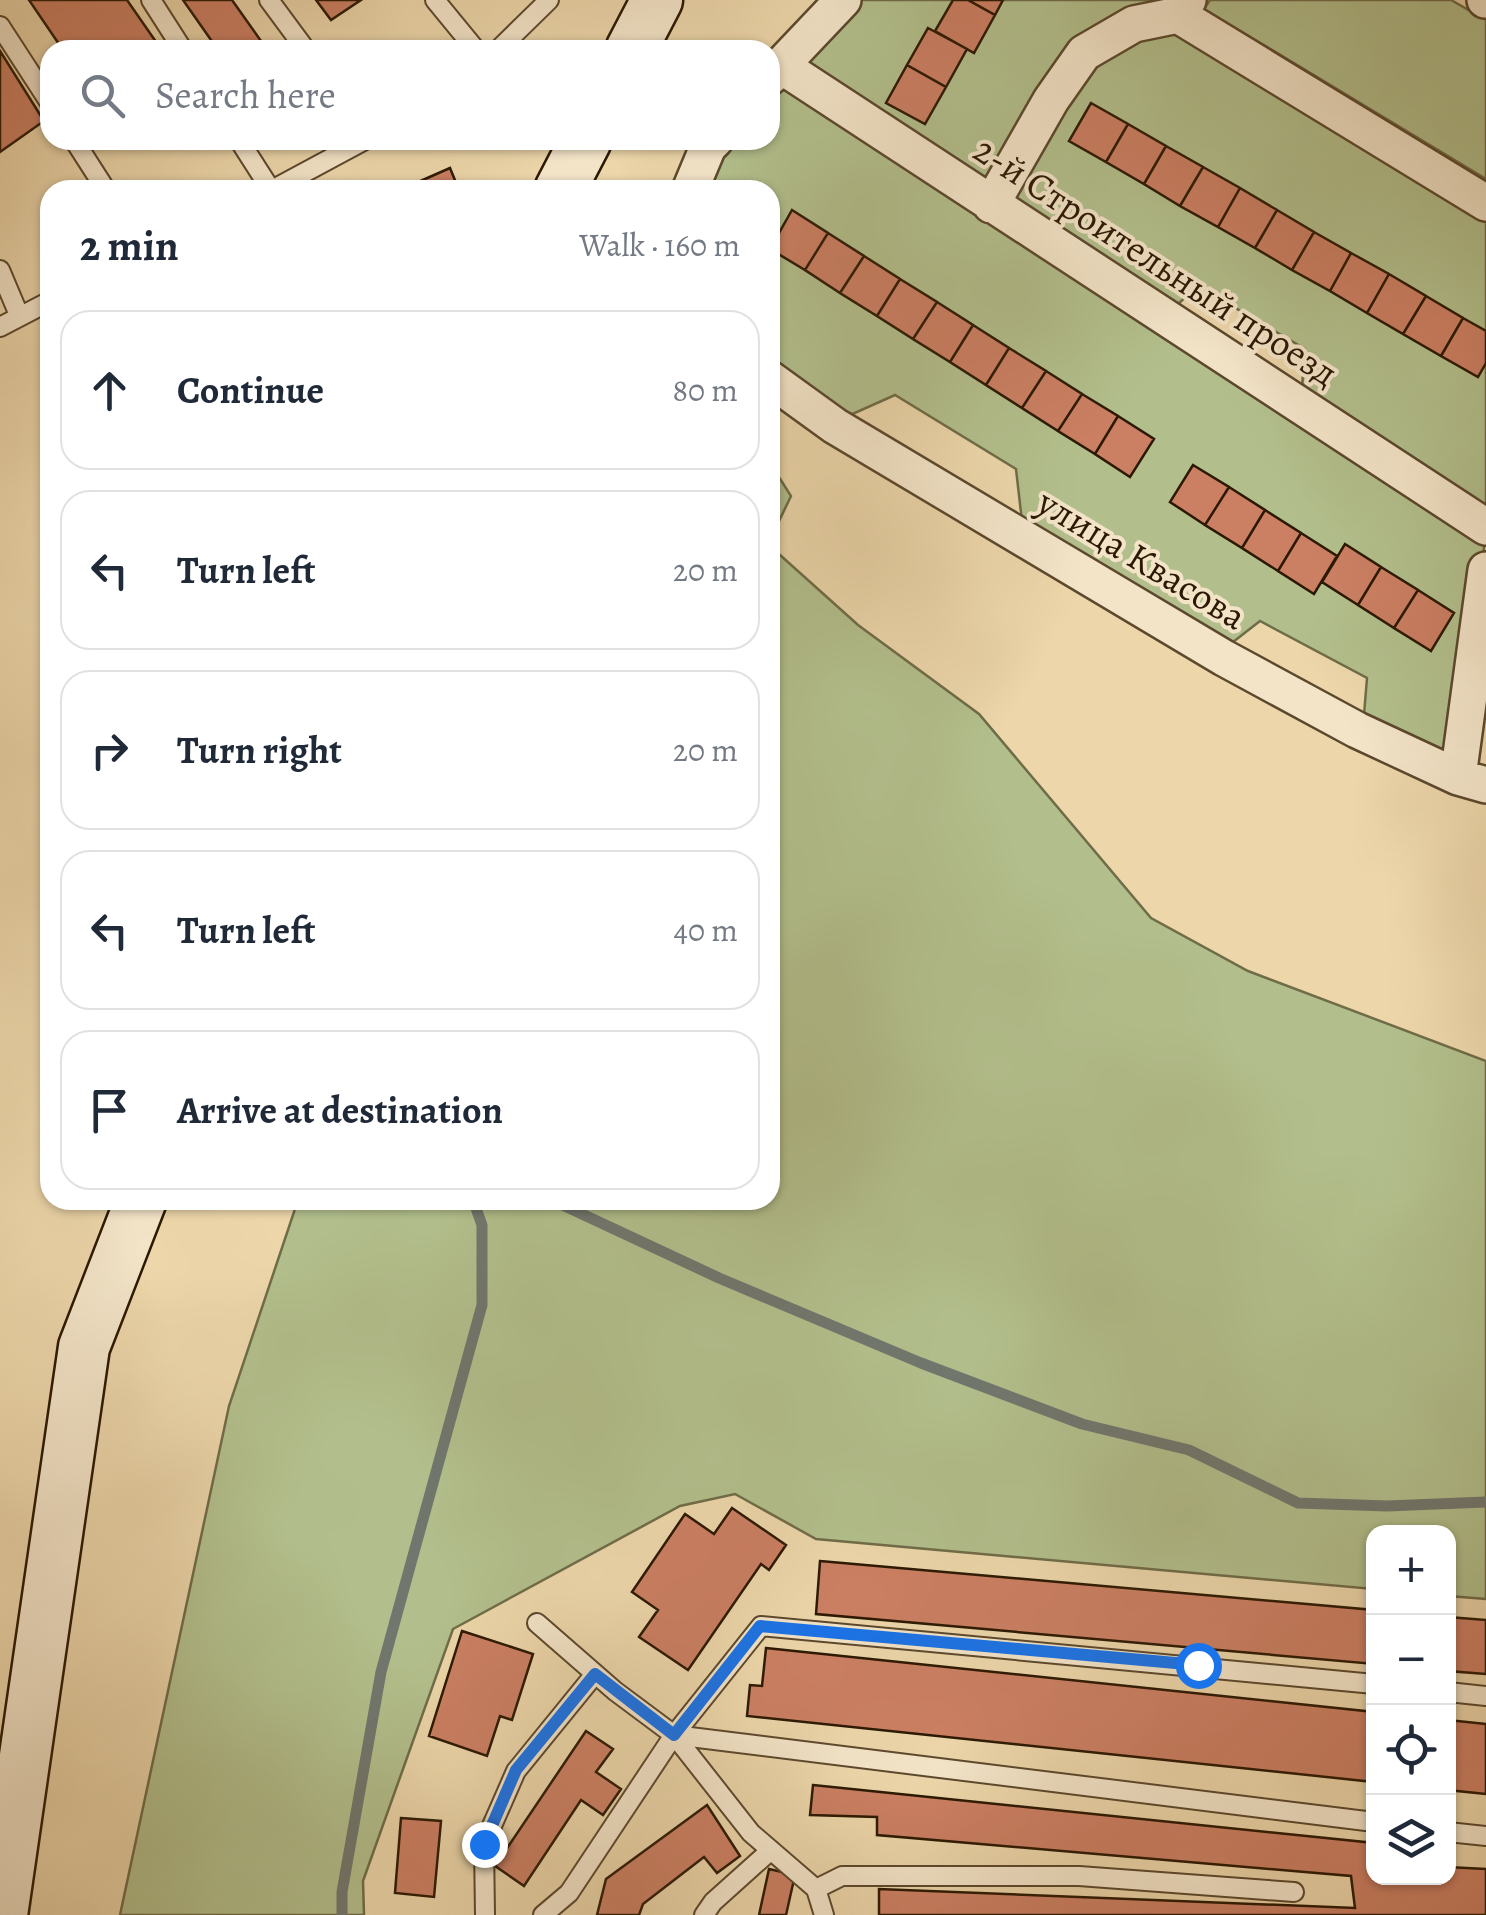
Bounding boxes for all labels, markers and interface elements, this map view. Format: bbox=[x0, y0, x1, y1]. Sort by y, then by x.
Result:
search box bbox=[40, 40, 780, 150]
icon: search bbox=[75, 68, 130, 123]
text: Search here bbox=[155, 69, 336, 121]
street label: 2-й Строительный проезд bbox=[964, 124, 1348, 398]
text: 2 min bbox=[80, 217, 179, 274]
text: Walk · 160 m bbox=[579, 223, 740, 267]
icon: ahead bbox=[82, 363, 137, 418]
text: Continue bbox=[177, 364, 324, 416]
text: 80 m bbox=[672, 368, 738, 412]
street label: улица Квасова bbox=[1027, 476, 1257, 642]
icon: left bbox=[82, 543, 137, 598]
text: Turn left bbox=[177, 544, 316, 596]
text: 20 m bbox=[673, 548, 738, 592]
icon: right bbox=[82, 723, 137, 778]
text: Turn right bbox=[177, 724, 342, 776]
text: 20 m bbox=[673, 728, 738, 772]
icon: left bbox=[82, 903, 137, 958]
text: Turn left bbox=[177, 904, 316, 956]
text: 40 m bbox=[673, 908, 738, 952]
icon: arrive bbox=[82, 1083, 137, 1138]
text: Arrive at destination bbox=[177, 1084, 503, 1136]
map controls bbox=[1366, 1525, 1456, 1885]
button: + bbox=[1366, 1525, 1456, 1615]
button: − bbox=[1366, 1615, 1456, 1705]
route start bbox=[1176, 1643, 1222, 1689]
button: locate bbox=[1366, 1705, 1456, 1795]
button: layers bbox=[1366, 1795, 1456, 1885]
route end bbox=[462, 1822, 508, 1868]

